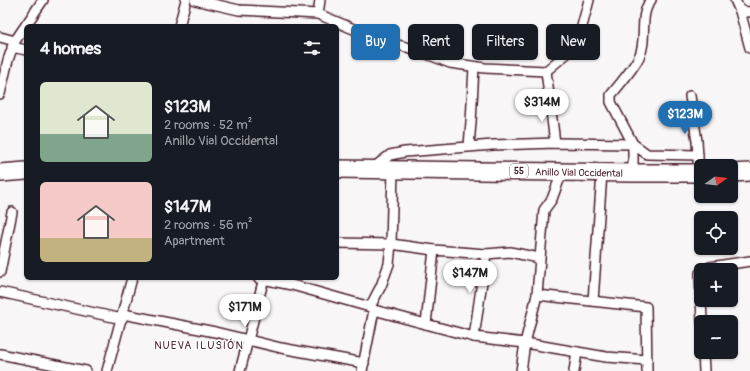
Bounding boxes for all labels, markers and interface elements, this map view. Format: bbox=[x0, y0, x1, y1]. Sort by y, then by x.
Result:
chip: Buy bbox=[351, 24, 400, 60]
chip: Rent bbox=[408, 24, 464, 60]
chip: Filters bbox=[472, 24, 538, 60]
chip: New bbox=[546, 24, 600, 60]
icon: filters bbox=[301, 37, 323, 59]
text: 4 homes bbox=[40, 38, 101, 59]
pin: $314M bbox=[514, 89, 570, 123]
text: $314M bbox=[524, 94, 560, 110]
text: $123M bbox=[164, 96, 211, 117]
icon: home bbox=[72, 98, 120, 146]
pin: $123M bbox=[657, 101, 713, 135]
text: $123M bbox=[667, 106, 703, 122]
text: 2 rooms · 52 m² bbox=[164, 117, 252, 133]
text: Anillo Vial Occidental bbox=[164, 133, 278, 149]
north arrow bbox=[694, 159, 738, 203]
map controls bbox=[694, 159, 738, 359]
road number: 55 bbox=[510, 164, 528, 178]
street label: Anillo Vial Occidental bbox=[535, 166, 623, 180]
text: $147M bbox=[164, 196, 211, 217]
icon: home bbox=[72, 198, 120, 246]
button: locate bbox=[694, 211, 738, 255]
text: 2 rooms · 56 m² bbox=[164, 217, 252, 233]
text: Apartment bbox=[164, 233, 225, 249]
pin: $147M bbox=[442, 260, 498, 294]
button: + bbox=[694, 263, 738, 307]
text: $147M bbox=[452, 265, 488, 281]
pin: $171M bbox=[217, 294, 273, 328]
text: $171M bbox=[228, 299, 262, 315]
button: − bbox=[694, 315, 738, 359]
district label: NUEVA ILUSIÓN bbox=[154, 338, 244, 352]

